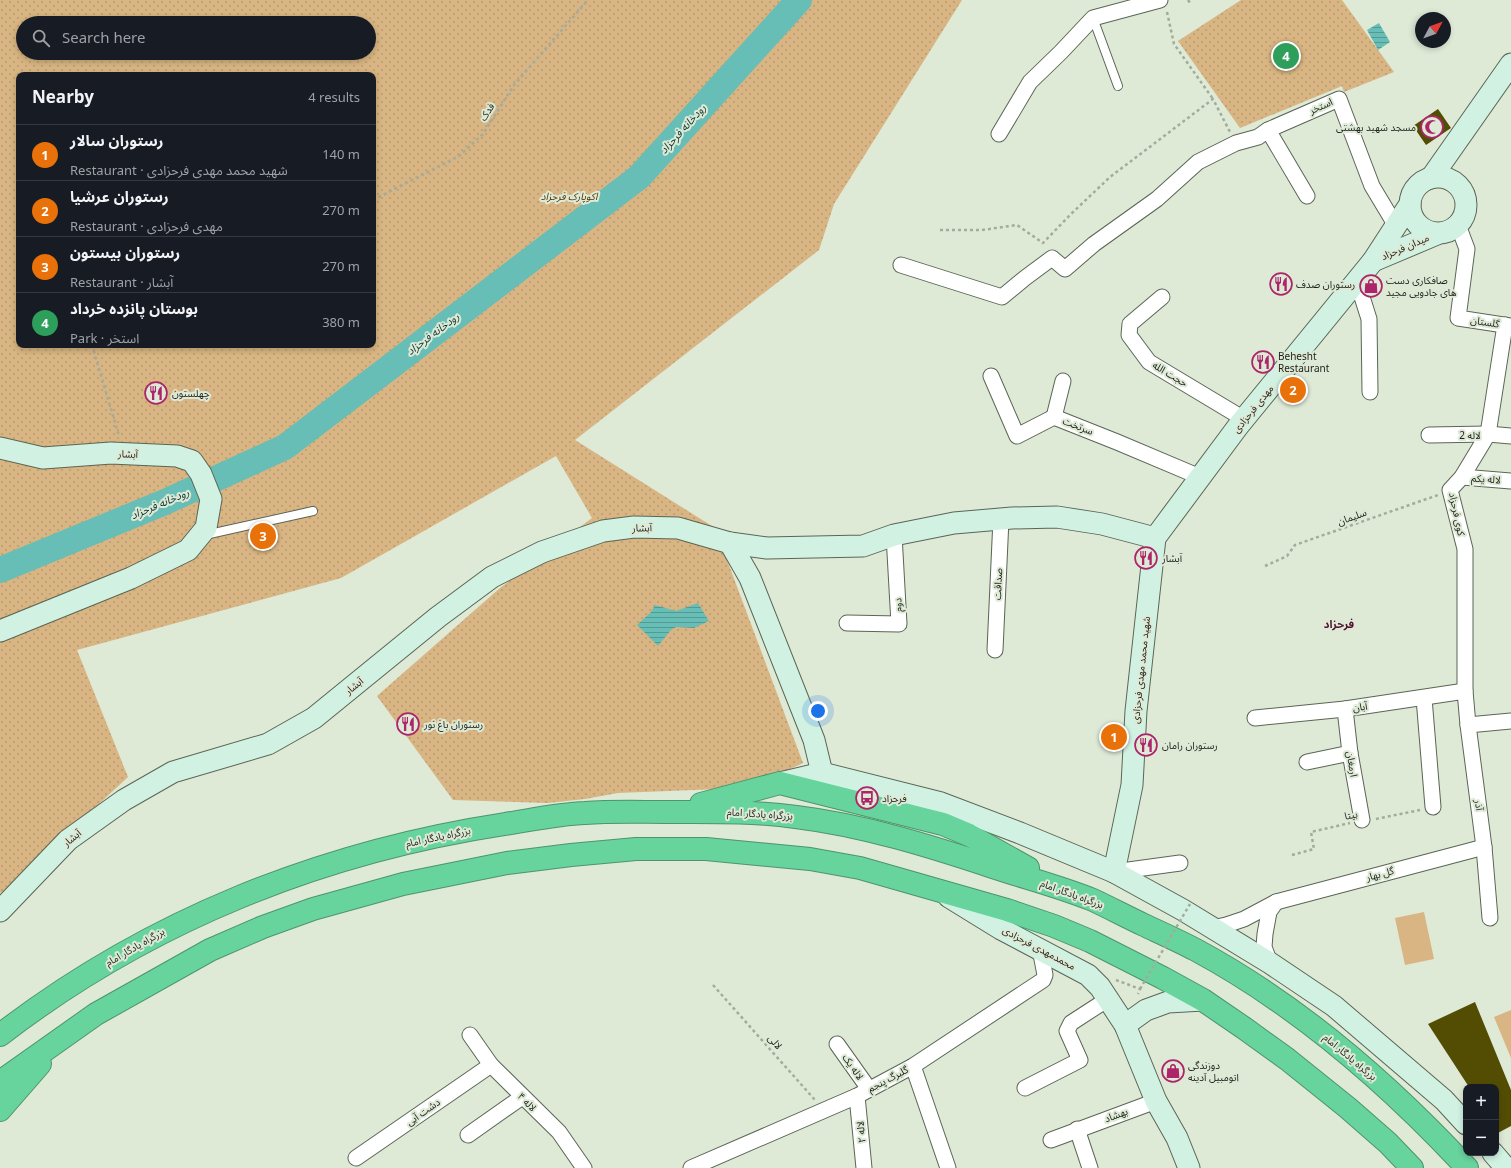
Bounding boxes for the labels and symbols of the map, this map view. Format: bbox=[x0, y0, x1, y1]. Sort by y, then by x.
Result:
north arrow bbox=[1415, 12, 1451, 48]
pin: 4 bbox=[1273, 41, 1299, 71]
street label: استخر bbox=[1305, 91, 1336, 121]
street label: فدک bbox=[473, 98, 501, 125]
water label: رودخانه فرحزاد bbox=[654, 98, 712, 160]
mosque icon: مسجد شهید بهشتی bbox=[1419, 114, 1445, 140]
place label: مسجد شهید بهشتی bbox=[1336, 117, 1416, 138]
park label: اکوپارک فرحزاد bbox=[541, 186, 599, 207]
street label: میدان فرحزاد bbox=[1377, 227, 1433, 267]
place label: صافکاری دست های جادویی مجید bbox=[1386, 270, 1457, 303]
restaurant icon: رستوران صدف bbox=[1268, 271, 1294, 297]
shop icon: صافکاری دست های جادویی مجید bbox=[1358, 273, 1384, 299]
place label: رستوران صدف bbox=[1296, 274, 1355, 295]
water label: رودخانه فرحزاد bbox=[401, 306, 465, 362]
street label: گلستان bbox=[1469, 309, 1502, 335]
place label: Behesht Restaurant bbox=[1278, 346, 1330, 379]
restaurant icon: Behesht Restaurant bbox=[1250, 349, 1276, 375]
street label: حجت الله bbox=[1148, 355, 1192, 393]
pin: 2 bbox=[1280, 375, 1306, 405]
restaurant icon: چهلستون bbox=[143, 380, 169, 406]
street label: مهدی فرحزادی bbox=[1227, 380, 1279, 438]
place label: چهلستون bbox=[172, 383, 210, 404]
street label: سرتخت bbox=[1059, 410, 1097, 442]
street label: لاله 2 bbox=[1459, 425, 1481, 446]
street label: آبشار bbox=[117, 443, 139, 465]
street label: لاله یکم bbox=[1470, 467, 1502, 491]
water label: رودخانه فرحزاد bbox=[127, 481, 193, 527]
street label: کوی فرحزاد bbox=[1442, 490, 1472, 538]
street label: سلیمان bbox=[1334, 502, 1370, 532]
street label: آبشار bbox=[631, 517, 653, 539]
pin: 3 bbox=[250, 521, 276, 551]
restaurant icon: آبشار bbox=[1133, 545, 1159, 571]
place label: آبشار bbox=[1161, 548, 1183, 569]
street label: صداقت bbox=[987, 567, 1009, 601]
street label: دوم bbox=[887, 597, 909, 613]
district label: فرحزاد bbox=[1324, 613, 1355, 636]
street label: شهید محمد مهدی فرحزادی bbox=[1125, 615, 1157, 725]
street label: آبشار bbox=[339, 671, 369, 701]
street label: آبان bbox=[1351, 695, 1370, 718]
your location bbox=[808, 701, 828, 721]
restaurant icon: رستوران باغ نور bbox=[395, 711, 421, 737]
place label: رستوران باغ نور bbox=[423, 714, 484, 735]
pin: 1 bbox=[1101, 722, 1127, 752]
restaurant icon: رستوران رامان bbox=[1133, 732, 1159, 758]
place label: رستوران رامان bbox=[1162, 735, 1218, 756]
street label: ارمغان bbox=[1340, 750, 1364, 778]
bus stop icon: فرحزاد bbox=[854, 785, 880, 811]
place label: فرحزاد bbox=[882, 788, 907, 809]
street label: آذر bbox=[1468, 797, 1490, 813]
street label: بزرگراه یادگار امام bbox=[726, 801, 794, 827]
street label: بیتا bbox=[1342, 803, 1360, 827]
street label: بزرگراه یادگار امام bbox=[403, 820, 473, 854]
street label: آبشار bbox=[57, 823, 87, 853]
street label: گل بهار bbox=[1363, 860, 1397, 888]
street label: بزرگراه یادگار امام bbox=[1037, 873, 1107, 915]
street label: محمدمهدی فرحزادی bbox=[998, 920, 1080, 976]
street label: بزرگراه یادگار امام bbox=[101, 921, 169, 973]
street label: بزرگراه یادگار امام bbox=[1318, 1028, 1382, 1086]
street label: لالی bbox=[762, 1029, 788, 1055]
street label: لاله یک bbox=[836, 1049, 870, 1085]
place label: دوزندگی اتومبیل آدینه bbox=[1188, 1055, 1239, 1088]
shop icon: دوزندگی اتومبیل آدینه bbox=[1160, 1058, 1186, 1084]
street label: گلبرگ پنجم bbox=[864, 1059, 913, 1099]
street label: لاله ۴ bbox=[512, 1087, 542, 1117]
street label: دشت آبی bbox=[401, 1092, 445, 1132]
street label: بهشاد bbox=[1101, 1101, 1131, 1129]
street label: لاله ۲ bbox=[850, 1120, 872, 1144]

